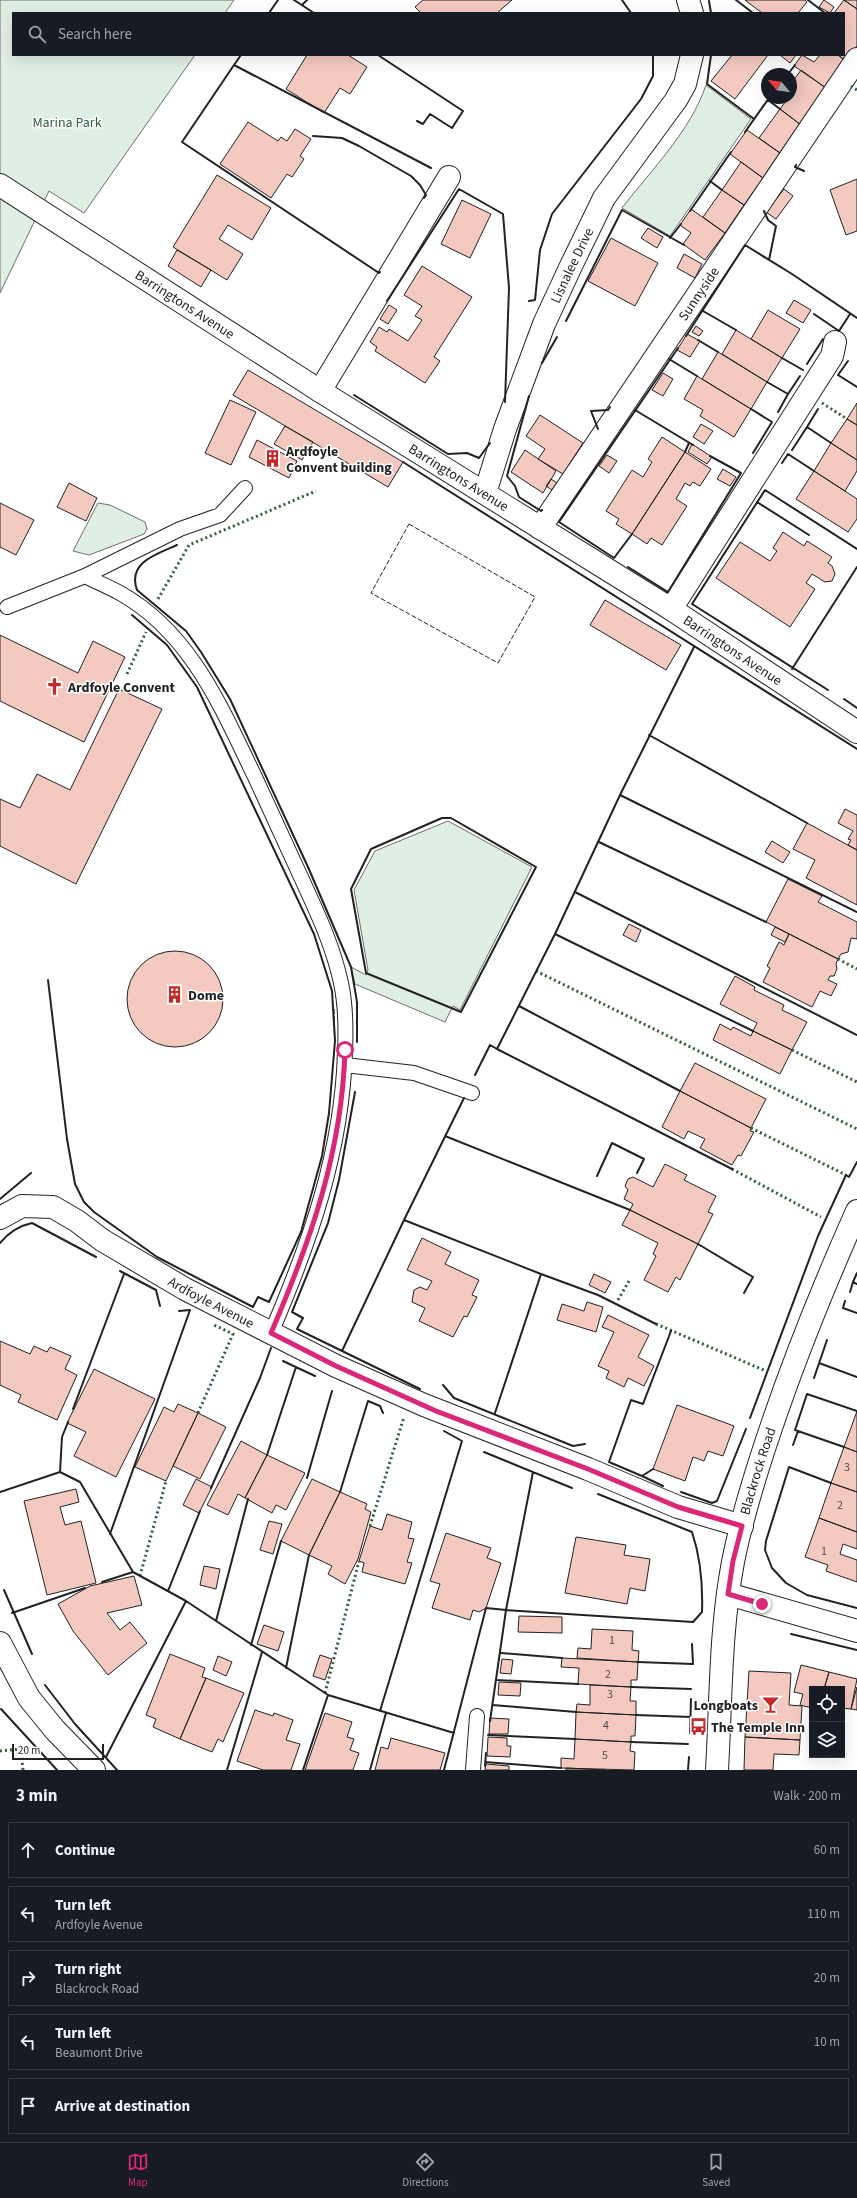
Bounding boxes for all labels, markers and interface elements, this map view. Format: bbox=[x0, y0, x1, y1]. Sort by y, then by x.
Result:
search box bbox=[12, 12, 845, 56]
icon: search bbox=[26, 23, 48, 45]
text: Search here bbox=[58, 24, 132, 45]
north arrow bbox=[761, 68, 797, 104]
park label: Marina Park bbox=[32, 113, 102, 133]
street label: Lisnalee Drive bbox=[546, 224, 599, 307]
street label: Sunnyside bbox=[674, 263, 725, 325]
street label: Barringtons Avenue bbox=[131, 265, 238, 344]
street label: Barringtons Avenue bbox=[404, 439, 512, 517]
place label: Ardfoyle Convent building bbox=[285, 442, 392, 478]
building icon: Ardfoyle Convent building bbox=[263, 449, 283, 469]
street label: Barringtons Avenue bbox=[679, 611, 786, 691]
church icon: Ardfoyle Convent bbox=[45, 677, 65, 697]
place label: Ardfoyle Convent bbox=[67, 678, 176, 698]
building icon: Dome bbox=[165, 985, 185, 1005]
place label: Dome bbox=[188, 986, 224, 1006]
route start bbox=[336, 1041, 354, 1059]
street label: Ardfoyle Avenue bbox=[164, 1272, 257, 1334]
street label: Blackrock Road bbox=[735, 1425, 781, 1517]
house number: 3 bbox=[844, 1459, 850, 1476]
house number: 2 bbox=[837, 1497, 843, 1514]
house number: 1 bbox=[821, 1543, 827, 1560]
route end bbox=[753, 1595, 771, 1613]
house number: 1 bbox=[609, 1632, 615, 1649]
house number: 2 bbox=[605, 1666, 611, 1683]
house number: 3 bbox=[607, 1686, 613, 1703]
map controls bbox=[809, 1686, 845, 1758]
button: locate bbox=[809, 1686, 845, 1722]
bar icon: Longboats bbox=[761, 1695, 781, 1715]
place label: Longboats bbox=[694, 1696, 758, 1716]
house number: 4 bbox=[603, 1717, 609, 1734]
bus stop icon: The Temple Inn bbox=[688, 1717, 708, 1737]
place label: The Temple Inn bbox=[711, 1718, 805, 1738]
button: layers bbox=[809, 1722, 845, 1758]
scale bar bbox=[12, 1742, 104, 1761]
text: 20 m bbox=[18, 1743, 40, 1758]
house number: 5 bbox=[602, 1747, 608, 1764]
text: 3 min bbox=[16, 1784, 57, 1808]
text: Walk · 200 m bbox=[773, 1787, 841, 1805]
icon: ahead bbox=[17, 1839, 39, 1861]
text: Continue bbox=[55, 1840, 115, 1861]
text: 60 m bbox=[814, 1841, 840, 1859]
text: Turn left bbox=[55, 1895, 111, 1916]
icon: left bbox=[17, 1903, 39, 1925]
text: 110 m bbox=[807, 1905, 840, 1923]
text: Ardfoyle Avenue bbox=[55, 1916, 143, 1934]
text: Turn right bbox=[55, 1959, 121, 1980]
icon: right bbox=[17, 1967, 39, 1989]
text: 20 m bbox=[814, 1969, 840, 1987]
text: Blackrock Road bbox=[55, 1980, 139, 1998]
text: Turn left bbox=[55, 2023, 111, 2044]
icon: left bbox=[17, 2031, 39, 2053]
text: 10 m bbox=[814, 2033, 840, 2051]
text: Beaumont Drive bbox=[55, 2044, 143, 2062]
icon: arrive bbox=[17, 2095, 39, 2117]
text: Arrive at destination bbox=[55, 2096, 190, 2117]
tab: Map bbox=[127, 2151, 149, 2190]
tab: Directions bbox=[402, 2151, 449, 2190]
tab: Saved bbox=[702, 2151, 730, 2190]

